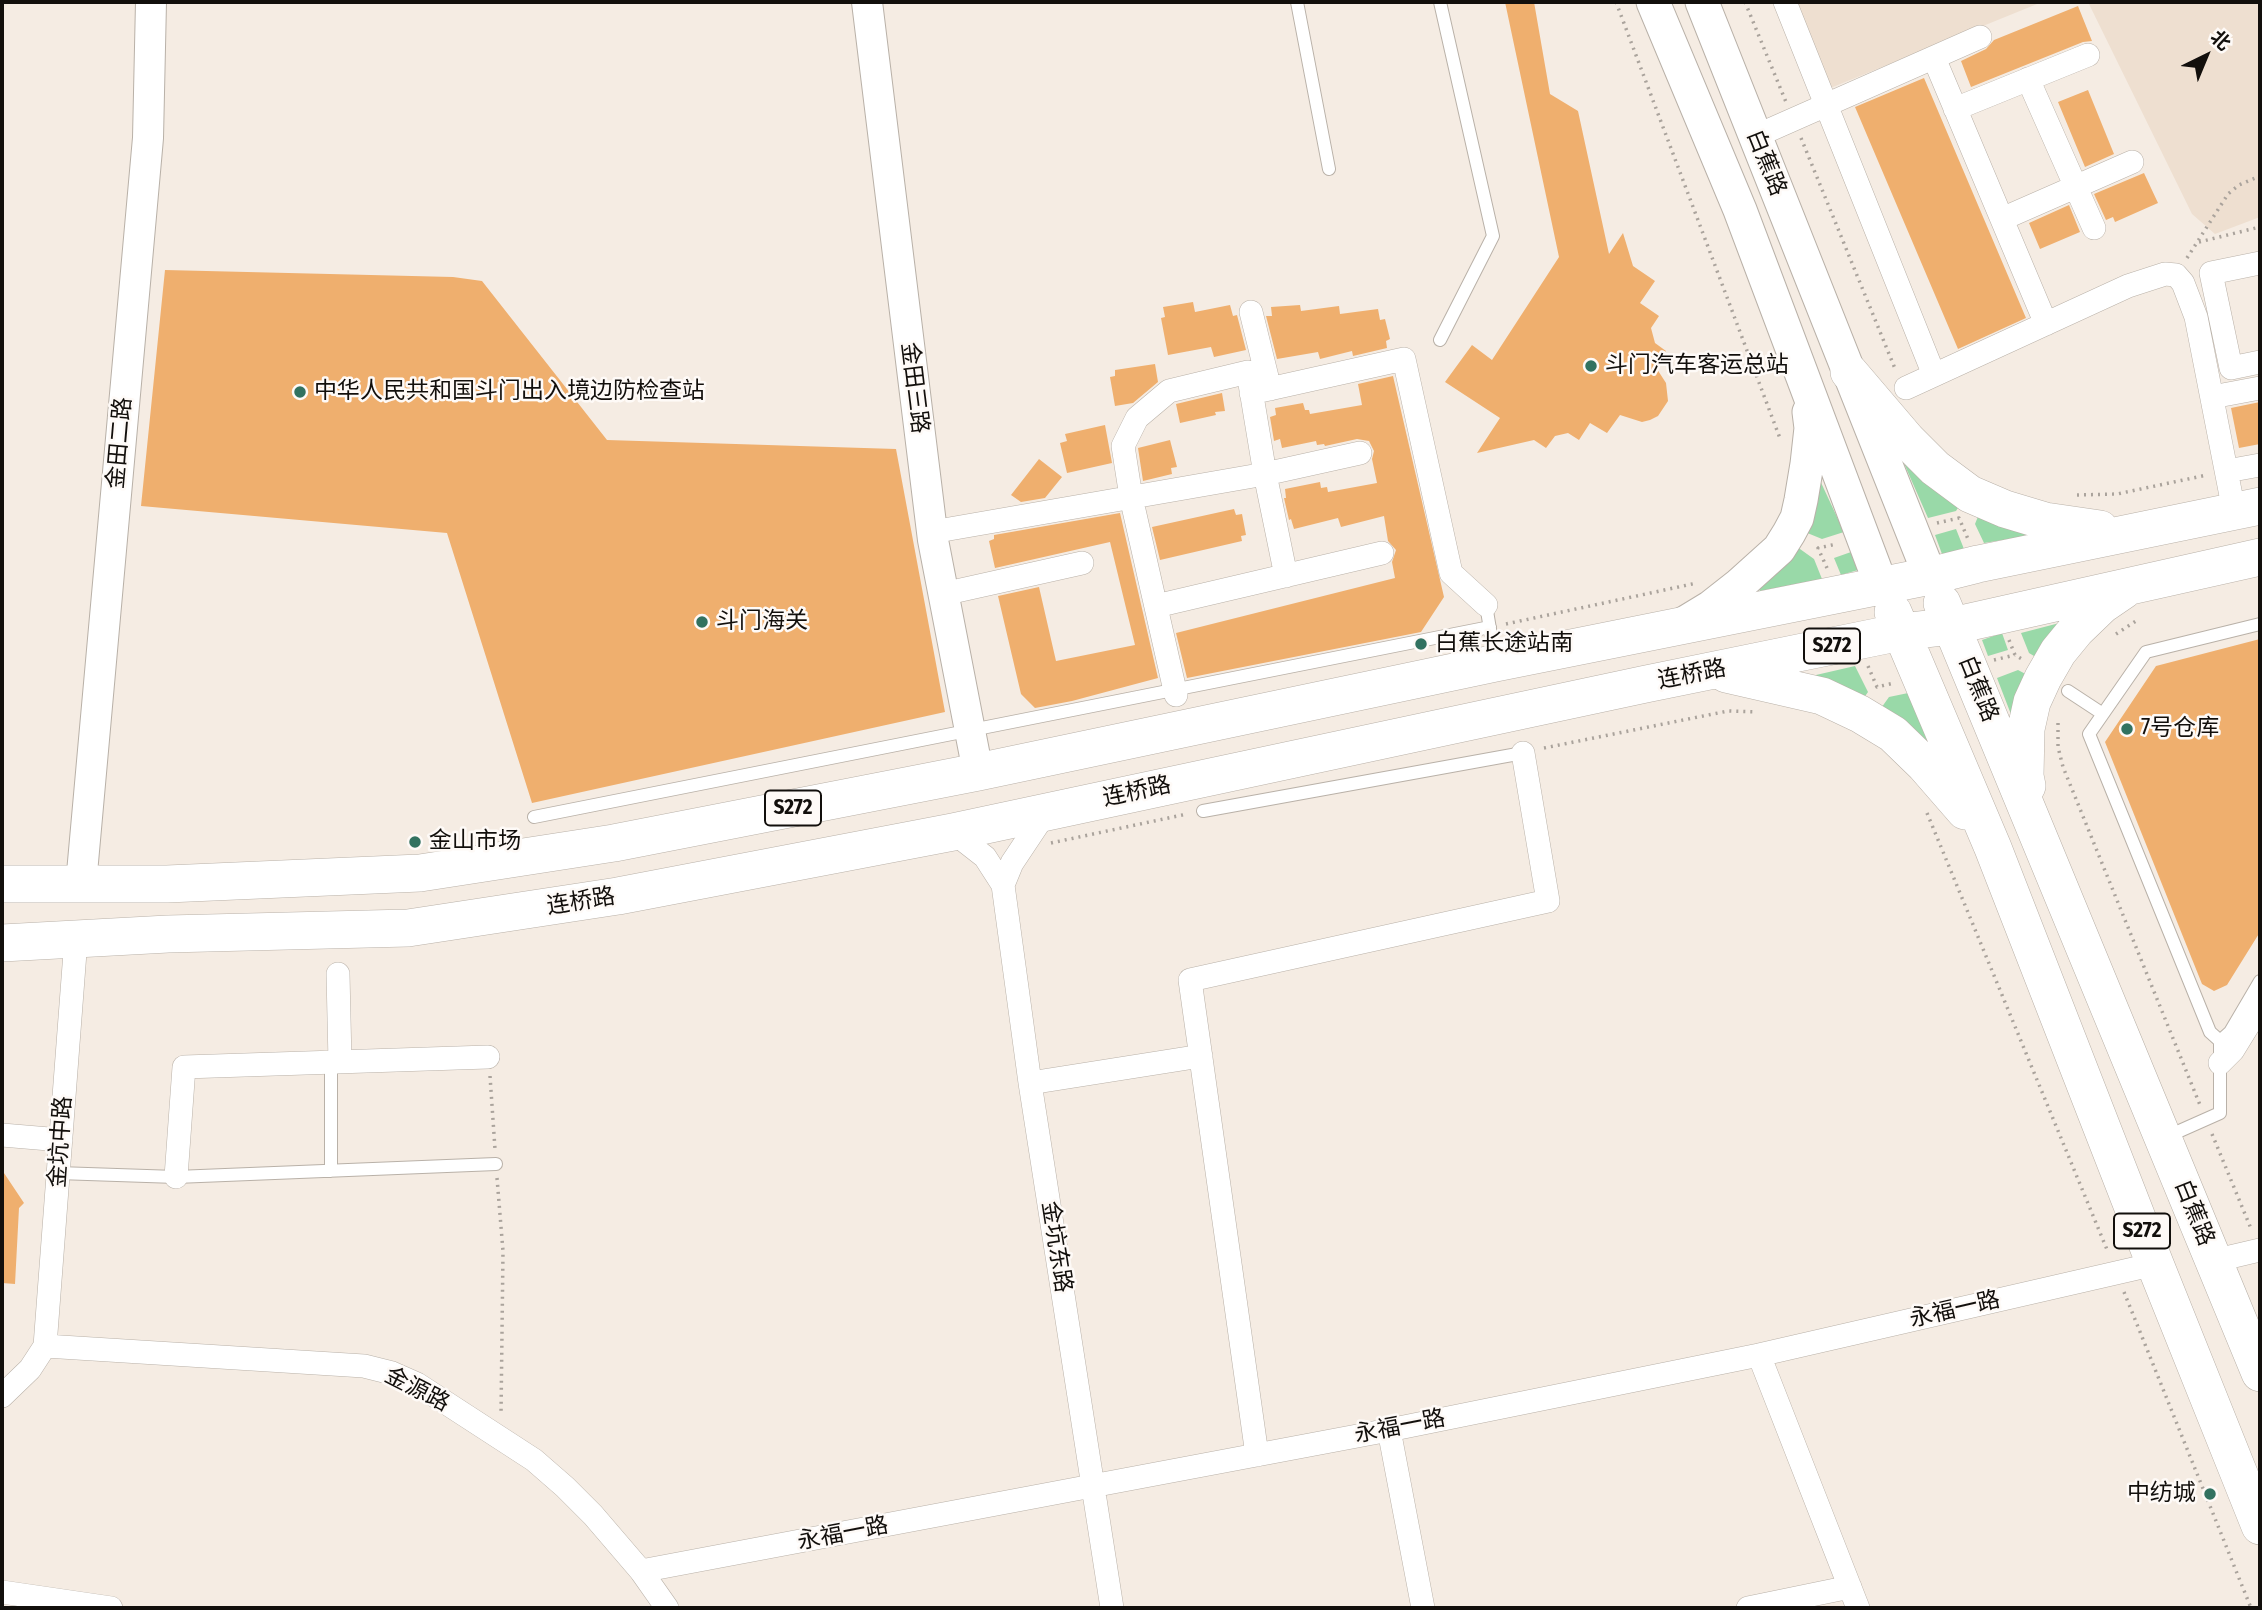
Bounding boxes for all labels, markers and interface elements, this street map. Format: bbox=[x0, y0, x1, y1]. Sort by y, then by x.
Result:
north arrow bbox=[2171, 21, 2241, 91]
text: 北 bbox=[2206, 25, 2235, 55]
street label: 白蕉路 bbox=[1740, 126, 1792, 200]
street label: 金田三路 bbox=[895, 341, 933, 435]
place label: 斗门汽车客运总站 bbox=[1605, 352, 1789, 380]
marker: 斗门汽车客运总站 bbox=[1583, 358, 1599, 374]
place label: 中华人民共和国斗门出入境边防检查站 bbox=[314, 378, 705, 406]
marker: 中华人民共和国斗门出入境边防检查站 bbox=[292, 384, 308, 400]
street label: 金田二路 bbox=[102, 396, 138, 490]
place label: 斗门海关 bbox=[716, 608, 808, 636]
marker: 斗门海关 bbox=[694, 614, 710, 630]
road number: S272 bbox=[1804, 628, 1860, 664]
place label: 白蕉长途站南 bbox=[1435, 630, 1573, 658]
marker: 白蕉长途站南 bbox=[1413, 636, 1429, 652]
street label: 白蕉路 bbox=[1952, 652, 2004, 726]
street label: 连桥路 bbox=[1656, 655, 1728, 695]
place label: 7号仓库 bbox=[2141, 715, 2219, 743]
marker: 7号仓库 bbox=[2119, 721, 2135, 737]
street label: 连桥路 bbox=[1100, 771, 1174, 813]
road number: S272 bbox=[765, 790, 821, 826]
place label: 金山市场 bbox=[429, 828, 521, 856]
marker: 金山市场 bbox=[407, 834, 423, 850]
street label: 连桥路 bbox=[545, 883, 617, 921]
street label: 金坑中路 bbox=[44, 1095, 78, 1189]
street label: 白蕉路 bbox=[2168, 1176, 2220, 1250]
street label: 金坑东路 bbox=[1035, 1199, 1077, 1295]
road number: S272 bbox=[2114, 1214, 2170, 1248]
street label: 永福一路 bbox=[1907, 1286, 2003, 1334]
street label: 金源路 bbox=[380, 1362, 454, 1418]
street label: 永福一路 bbox=[1352, 1405, 1448, 1449]
place label: 中纺城 bbox=[2127, 1480, 2196, 1508]
marker: 中纺城 bbox=[2202, 1486, 2218, 1502]
street label: 永福一路 bbox=[795, 1512, 891, 1556]

